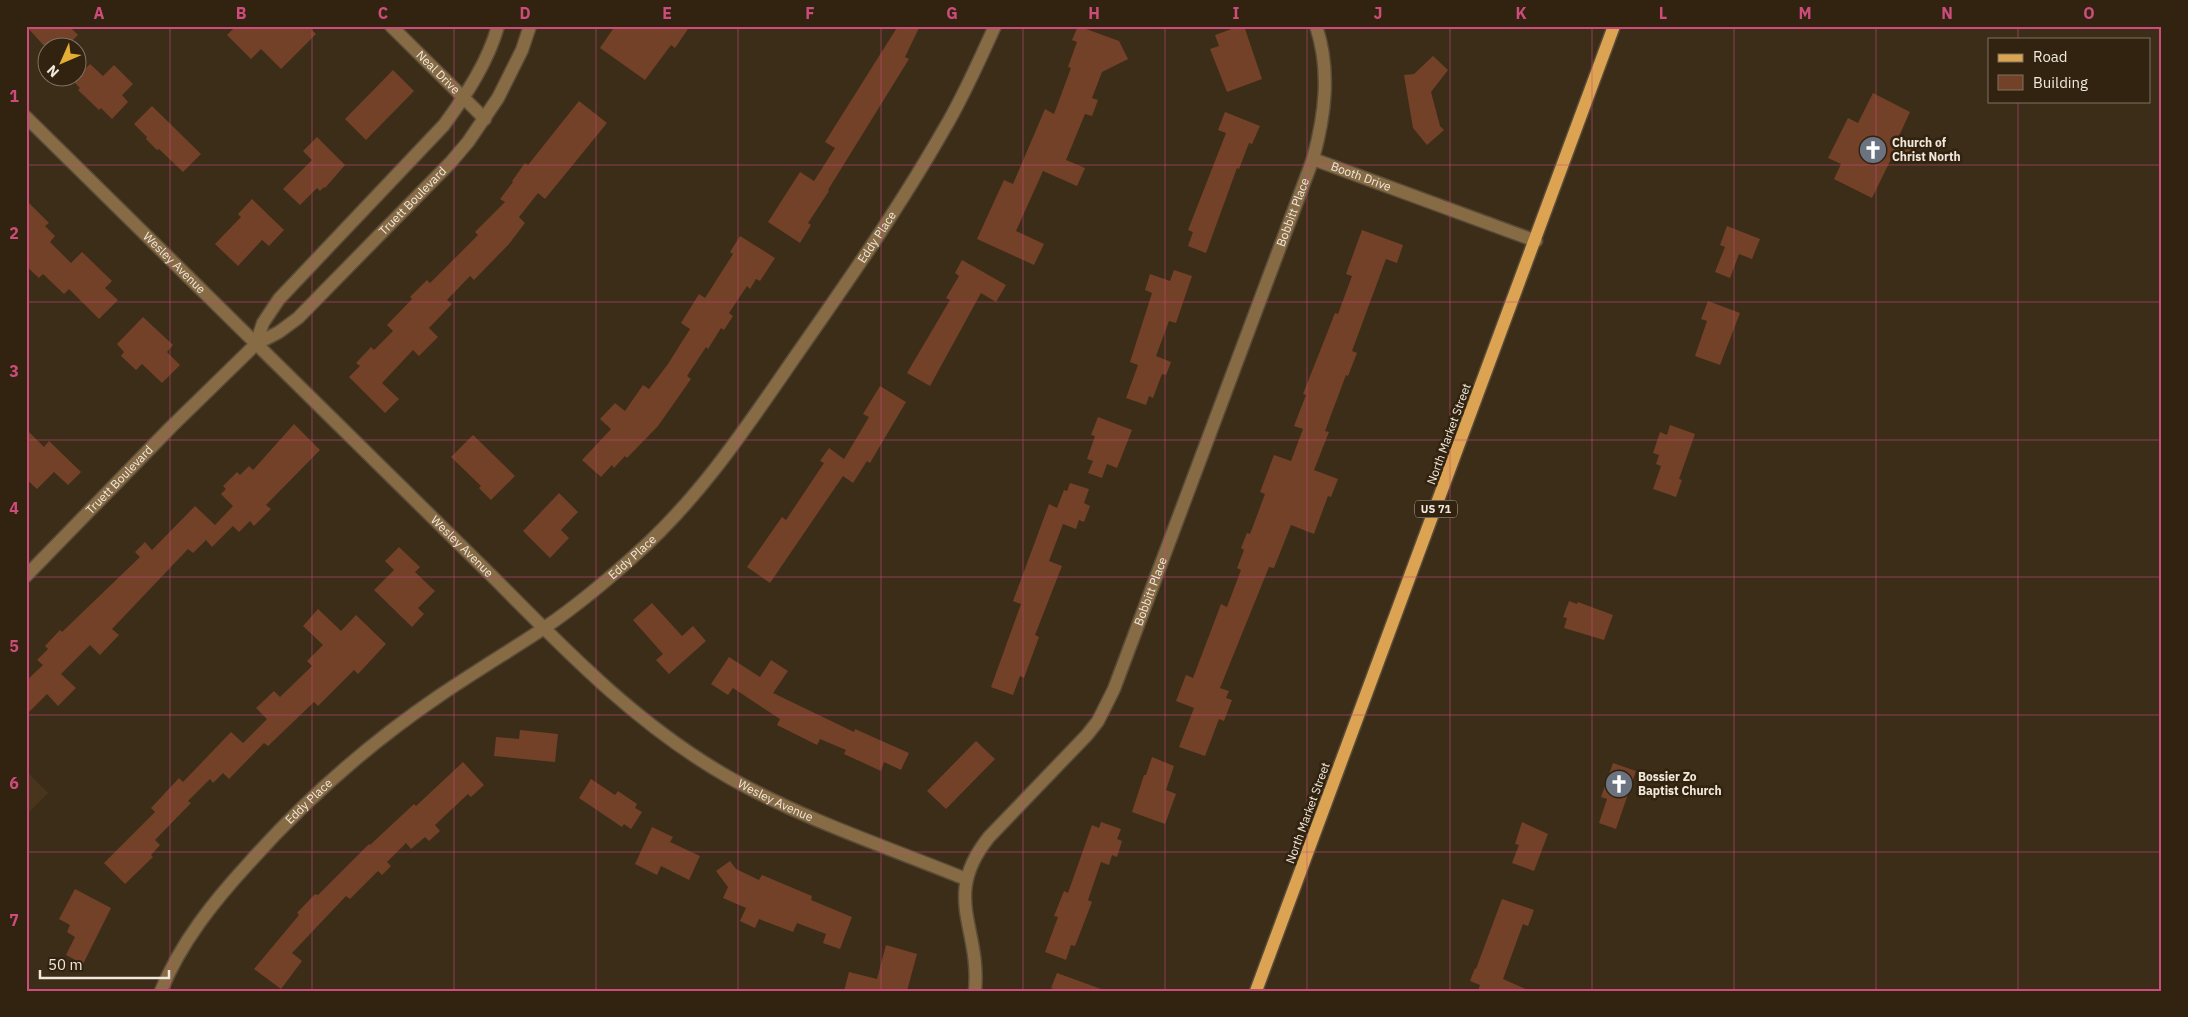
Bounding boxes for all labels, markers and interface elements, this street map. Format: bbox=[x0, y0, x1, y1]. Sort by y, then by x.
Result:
text: A bbox=[94, 3, 105, 23]
text: B bbox=[236, 3, 247, 23]
text: C bbox=[378, 3, 388, 23]
text: D bbox=[519, 3, 531, 23]
text: E bbox=[662, 3, 672, 23]
text: F bbox=[805, 3, 815, 23]
text: G bbox=[946, 3, 958, 23]
text: H bbox=[1088, 3, 1100, 23]
text: I bbox=[1233, 3, 1240, 23]
text: J bbox=[1374, 3, 1382, 23]
text: K bbox=[1515, 3, 1527, 23]
text: L bbox=[1659, 3, 1667, 23]
text: M bbox=[1798, 3, 1812, 23]
text: N bbox=[1941, 3, 1953, 23]
text: O bbox=[2083, 3, 2095, 23]
north arrow bbox=[38, 38, 88, 88]
legend bbox=[1988, 38, 2150, 102]
street label: Neal Drive bbox=[413, 47, 464, 97]
text: Road bbox=[2033, 47, 2068, 66]
text: N bbox=[43, 61, 63, 81]
text: Building bbox=[2033, 73, 2088, 92]
text: 1 bbox=[9, 86, 19, 106]
church icon: Church of Christ North bbox=[1858, 135, 1888, 165]
place label: Church of Christ North bbox=[1892, 135, 1961, 164]
street label: Booth Drive bbox=[1329, 158, 1394, 194]
street label: Truett Boulevard bbox=[375, 163, 449, 238]
street label: Bobbitt Place bbox=[1273, 175, 1312, 249]
street label: Eddy Place bbox=[854, 208, 899, 266]
text: 2 bbox=[9, 223, 19, 243]
street label: Wesley Avenue bbox=[140, 229, 209, 297]
text: 3 bbox=[9, 361, 19, 381]
street label: North Market Street bbox=[1423, 381, 1474, 487]
street label: Truett Boulevard bbox=[82, 442, 156, 517]
text: 4 bbox=[9, 498, 19, 518]
road number: US 71 bbox=[1415, 500, 1457, 518]
street label: Wesley Avenue bbox=[428, 512, 497, 580]
street label: Eddy Place bbox=[605, 531, 659, 582]
street label: Bobbitt Place bbox=[1130, 554, 1170, 628]
text: 5 bbox=[9, 636, 19, 656]
street label: North Market Street bbox=[1282, 760, 1333, 866]
church icon: Bossier Zo Baptist Church bbox=[1604, 769, 1634, 799]
place label: Bossier Zo Baptist Church bbox=[1638, 769, 1722, 798]
text: 6 bbox=[9, 773, 19, 793]
street label: Eddy Place bbox=[282, 775, 335, 827]
street label: Wesley Avenue bbox=[735, 776, 816, 825]
text: 7 bbox=[9, 910, 19, 930]
scale bar bbox=[40, 947, 169, 979]
text: 50 m bbox=[48, 955, 83, 974]

